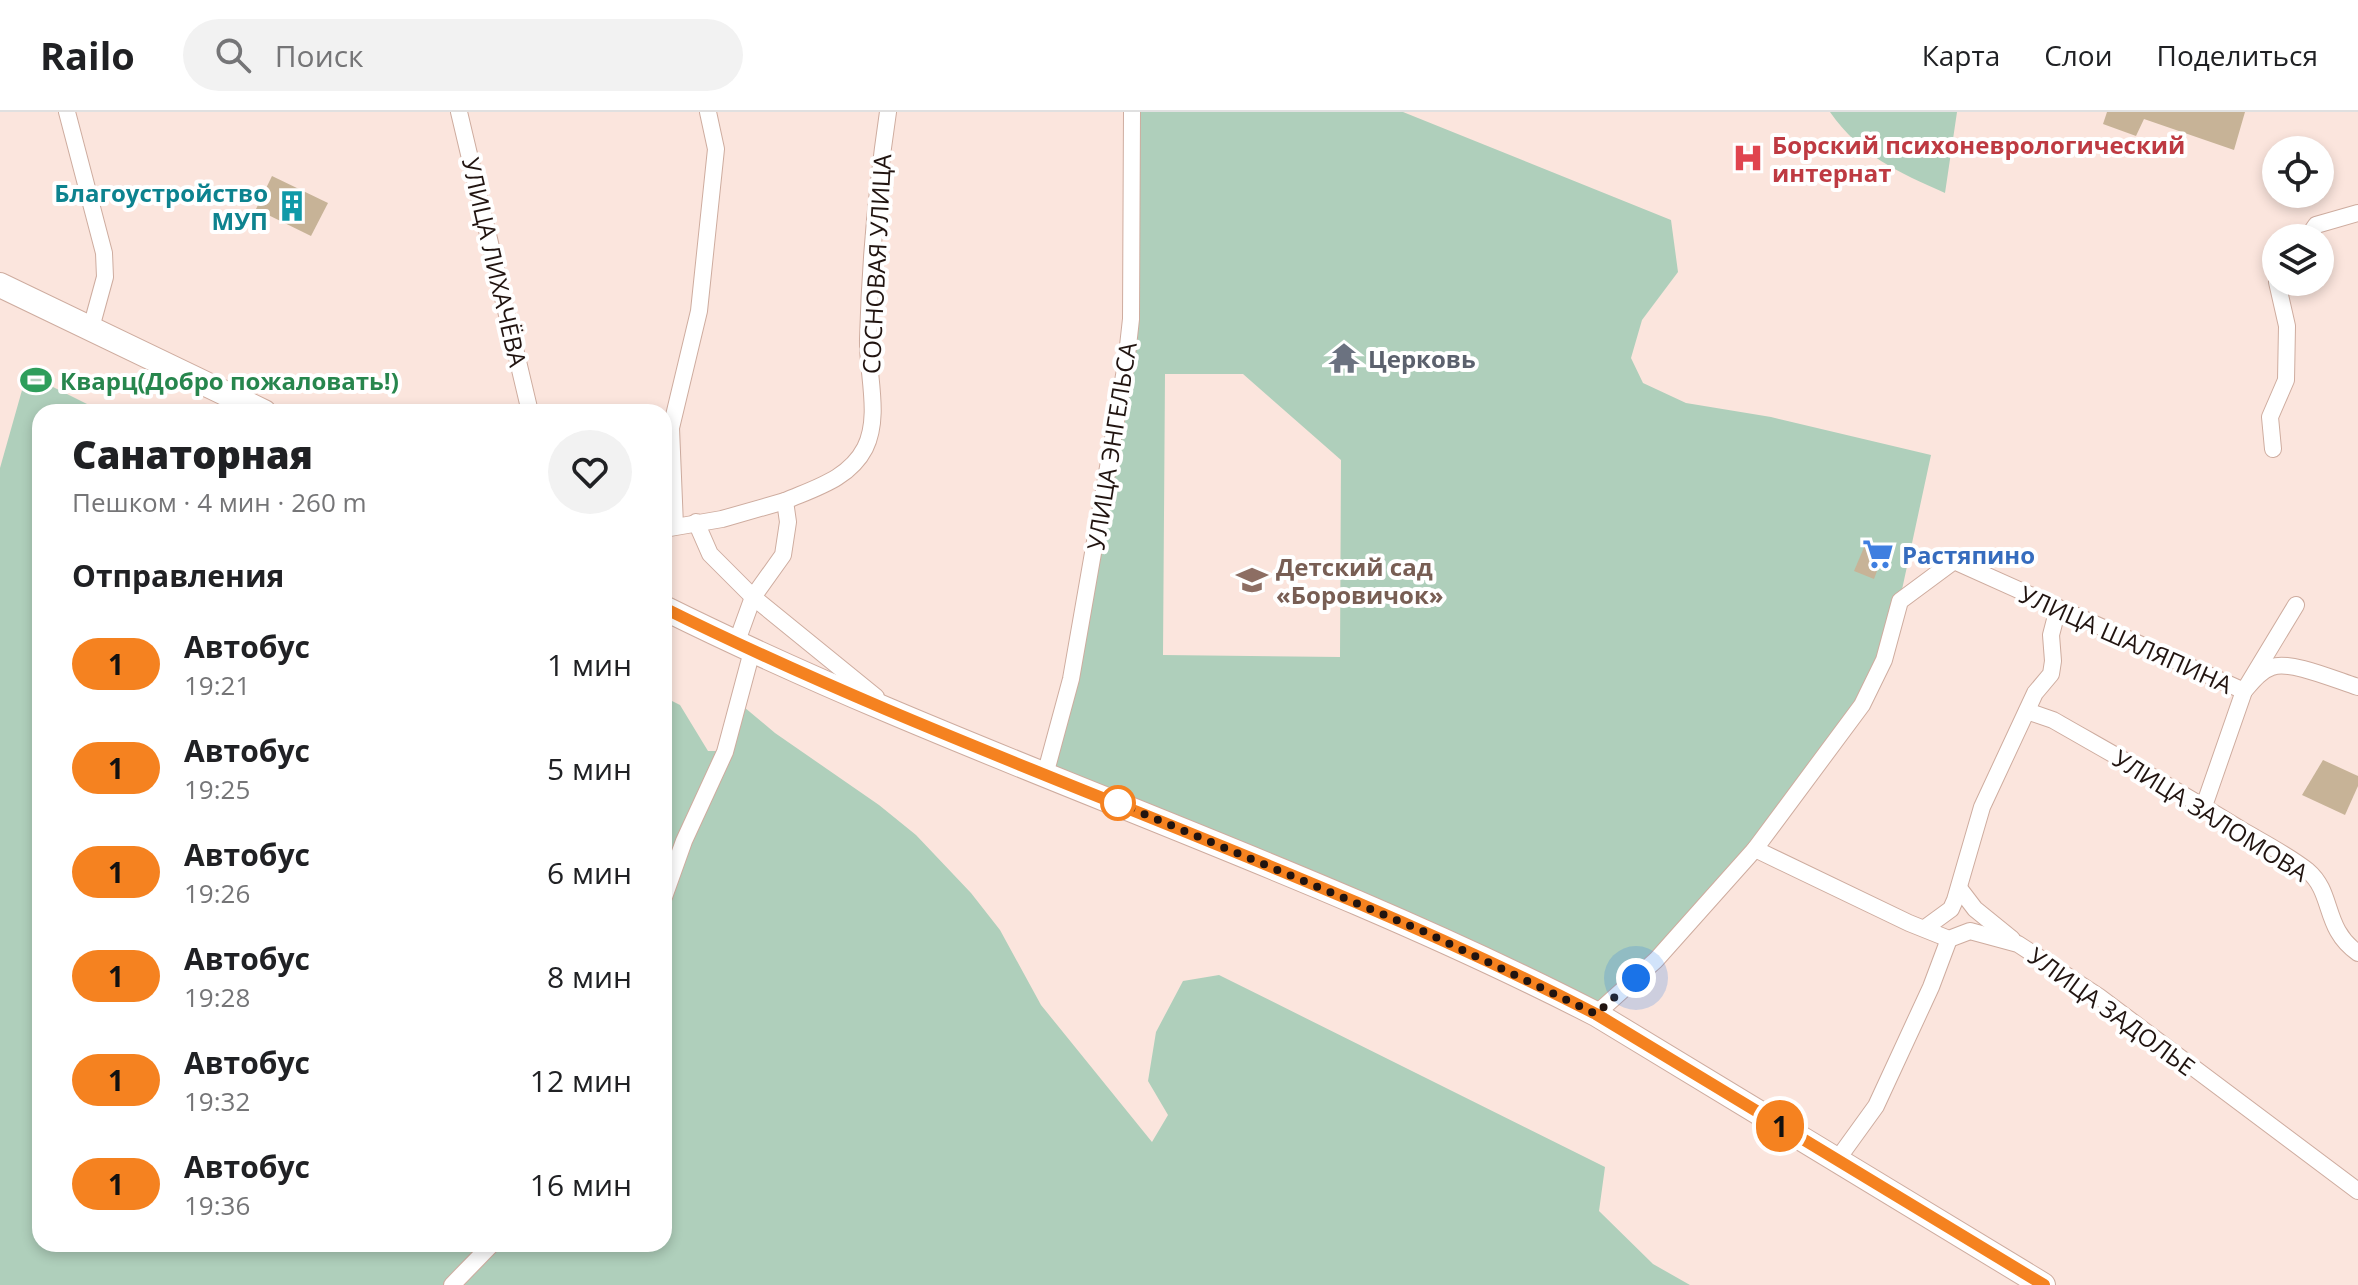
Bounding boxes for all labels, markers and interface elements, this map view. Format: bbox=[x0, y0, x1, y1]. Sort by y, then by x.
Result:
search box bbox=[183, 19, 743, 91]
text: Railo bbox=[40, 29, 135, 81]
icon: search bbox=[211, 33, 255, 77]
text: Поиск bbox=[275, 35, 364, 76]
text: Карта bbox=[1922, 36, 2000, 74]
text: Слои bbox=[2044, 36, 2113, 74]
text: Поделиться bbox=[2157, 36, 2318, 74]
place label: Борский психоневрологический интернат bbox=[1772, 128, 2185, 189]
map controls bbox=[2262, 136, 2334, 296]
button: locate bbox=[2262, 136, 2334, 208]
hospital icon: Борский психоневрологический интернат bbox=[1731, 141, 1765, 175]
street label: СОСНОВАЯ УЛИЦА bbox=[854, 152, 898, 375]
street label: УЛИЦА ЛИХАЧЁВА bbox=[455, 154, 535, 371]
place label: Благоустройство МУП bbox=[54, 176, 268, 237]
building icon: Благоустройство МУП bbox=[275, 189, 309, 223]
button: layers bbox=[2262, 224, 2334, 296]
street label: УЛИЦА ЭНГЕЛЬСА bbox=[1078, 339, 1144, 552]
temple icon: Церковь bbox=[1327, 341, 1361, 375]
place label: Церковь bbox=[1368, 342, 1476, 375]
sports icon: Кварц(Добро пожаловать!) bbox=[19, 363, 53, 397]
place label: Кварц(Добро пожаловать!) bbox=[60, 364, 399, 397]
text: Санаторная bbox=[72, 428, 313, 480]
button: heart bbox=[548, 430, 632, 514]
text: Пешком · 4 мин · 260 m bbox=[72, 484, 367, 520]
supermarket icon: Растяпино bbox=[1861, 537, 1895, 571]
place label: Растяпино bbox=[1902, 538, 2035, 571]
place label: Детский сад «Боровичок» bbox=[1276, 550, 1444, 611]
text: Отправления bbox=[72, 555, 284, 596]
school or university icon: Детский сад «Боровичок» bbox=[1235, 563, 1269, 597]
street label: УЛИЦА ШАЛЯПИНА bbox=[2014, 577, 2238, 701]
text: Автобус bbox=[184, 626, 310, 667]
text: 1 мин bbox=[547, 644, 632, 685]
text: 1 bbox=[108, 645, 124, 683]
text: 19:21 bbox=[184, 667, 250, 703]
text: Автобус bbox=[184, 730, 310, 771]
street label: УЛИЦА ЗАЛОМОВА bbox=[2107, 741, 2316, 889]
text: 5 мин bbox=[547, 748, 632, 789]
text: 1 bbox=[108, 749, 124, 787]
text: 19:25 bbox=[184, 771, 250, 807]
unlabelled marker bbox=[1101, 786, 1135, 820]
text: Автобус bbox=[184, 834, 310, 875]
text: 6 мин bbox=[547, 852, 632, 893]
text: 1 bbox=[108, 853, 124, 891]
text: 19:26 bbox=[184, 875, 250, 911]
text: Автобус bbox=[184, 938, 310, 979]
street label: УЛИЦА ЗАДОЛЬЕ bbox=[2022, 939, 2202, 1083]
text: 8 мин bbox=[547, 956, 632, 997]
text: 1 bbox=[108, 957, 124, 995]
your location bbox=[1616, 958, 1656, 998]
text: 19:28 bbox=[184, 979, 250, 1015]
text: Автобус bbox=[184, 1042, 310, 1083]
text: 12 мин bbox=[530, 1060, 632, 1101]
text: 1 bbox=[108, 1061, 124, 1099]
text: 19:32 bbox=[184, 1083, 250, 1119]
line badge: 1 bbox=[1754, 1100, 1806, 1152]
text: 1 bbox=[1772, 1107, 1788, 1145]
text: Автобус bbox=[184, 1146, 310, 1187]
text: 16 мин bbox=[530, 1164, 632, 1205]
text: 1 bbox=[108, 1165, 124, 1203]
text: 19:36 bbox=[184, 1187, 250, 1223]

